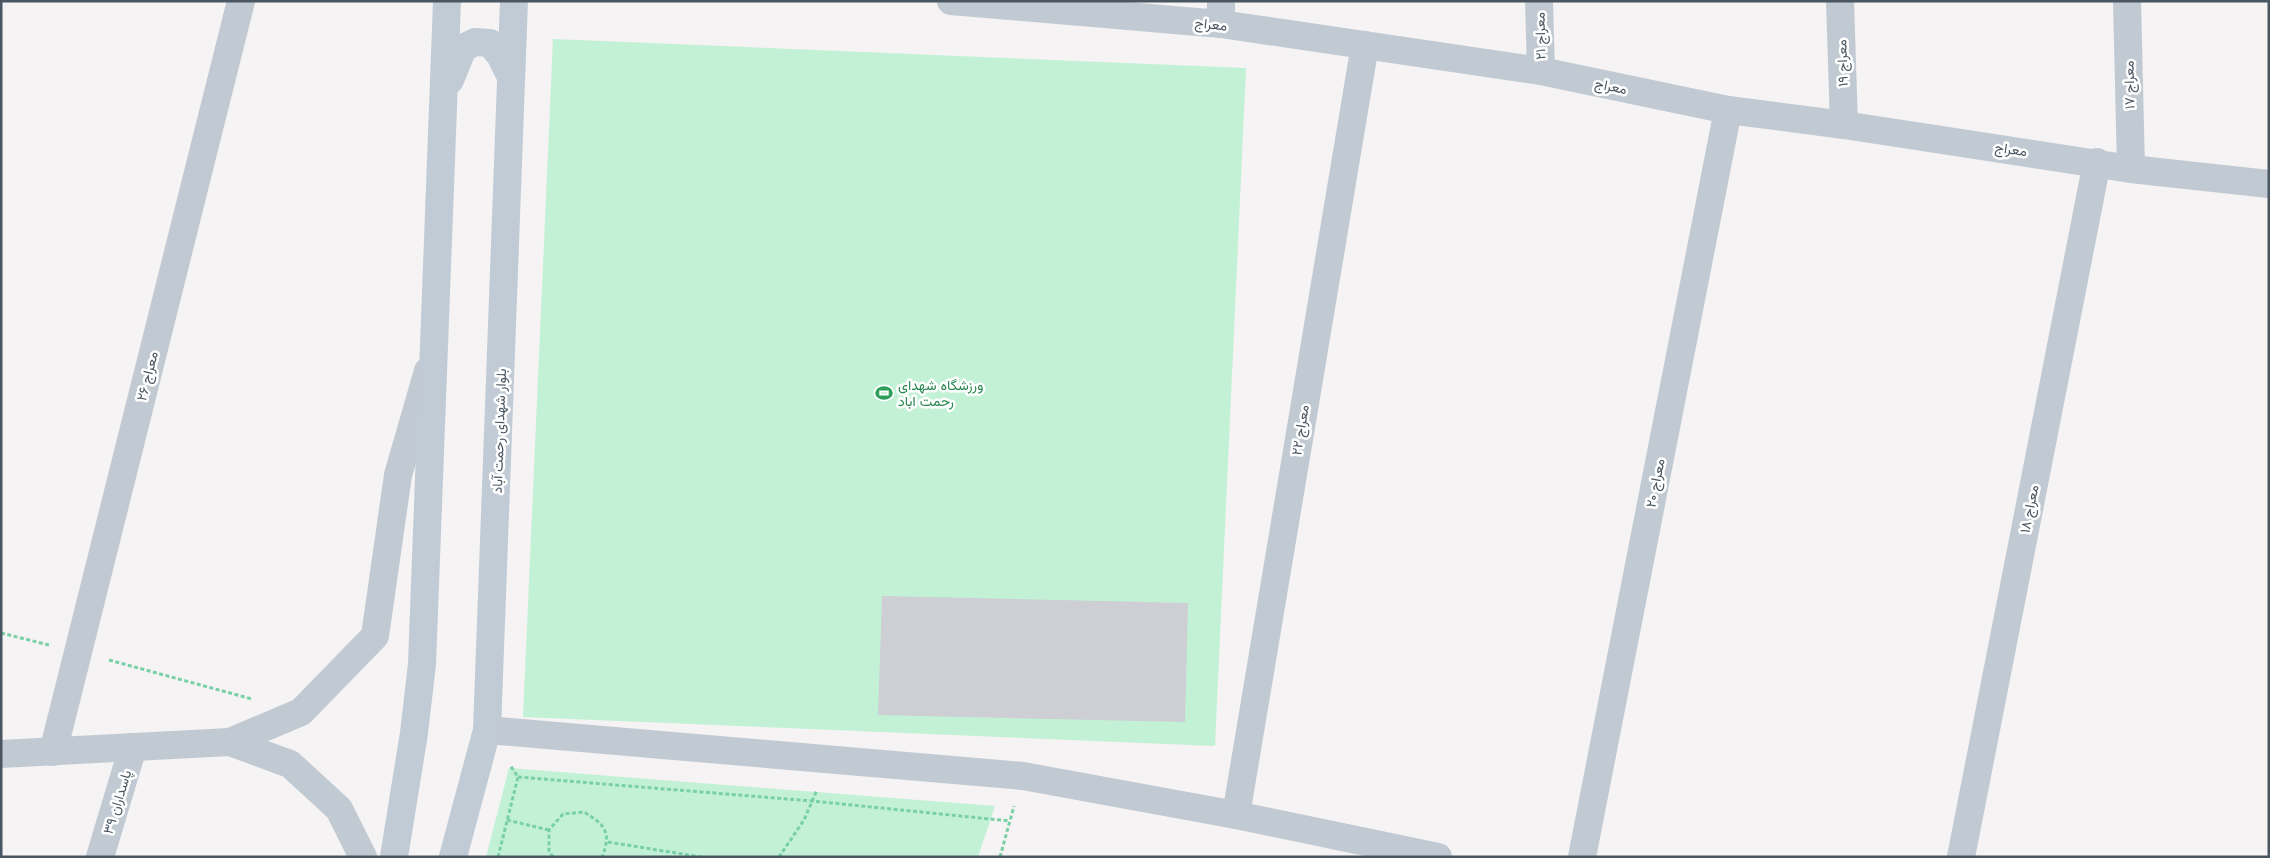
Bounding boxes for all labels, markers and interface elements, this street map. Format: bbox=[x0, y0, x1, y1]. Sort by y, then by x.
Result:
street label: معراج ۲۱ bbox=[1532, 12, 1551, 60]
street label: معراج bbox=[1194, 14, 1228, 37]
street label: معراج ۱۹ bbox=[1833, 39, 1854, 87]
street label: معراج ۱۷ bbox=[2121, 60, 2140, 110]
street label: معراج bbox=[1593, 75, 1629, 100]
street label: معراج bbox=[1993, 139, 2028, 162]
street label: معراج ۲۶ bbox=[133, 350, 164, 403]
street label: بلوار شهدای رحمت آباد bbox=[489, 368, 510, 494]
place label: ورزشگاه شهدای رحمت اباد bbox=[898, 377, 983, 410]
sports icon: ورزشگاه شهدای رحمت اباد bbox=[874, 383, 894, 403]
street label: معراج ۲۲ bbox=[1288, 404, 1315, 457]
street label: معراج ۲۰ bbox=[1642, 457, 1671, 509]
street label: معراج ۱۸ bbox=[2016, 484, 2044, 535]
street label: پاسداران ۳۹ bbox=[100, 768, 136, 837]

